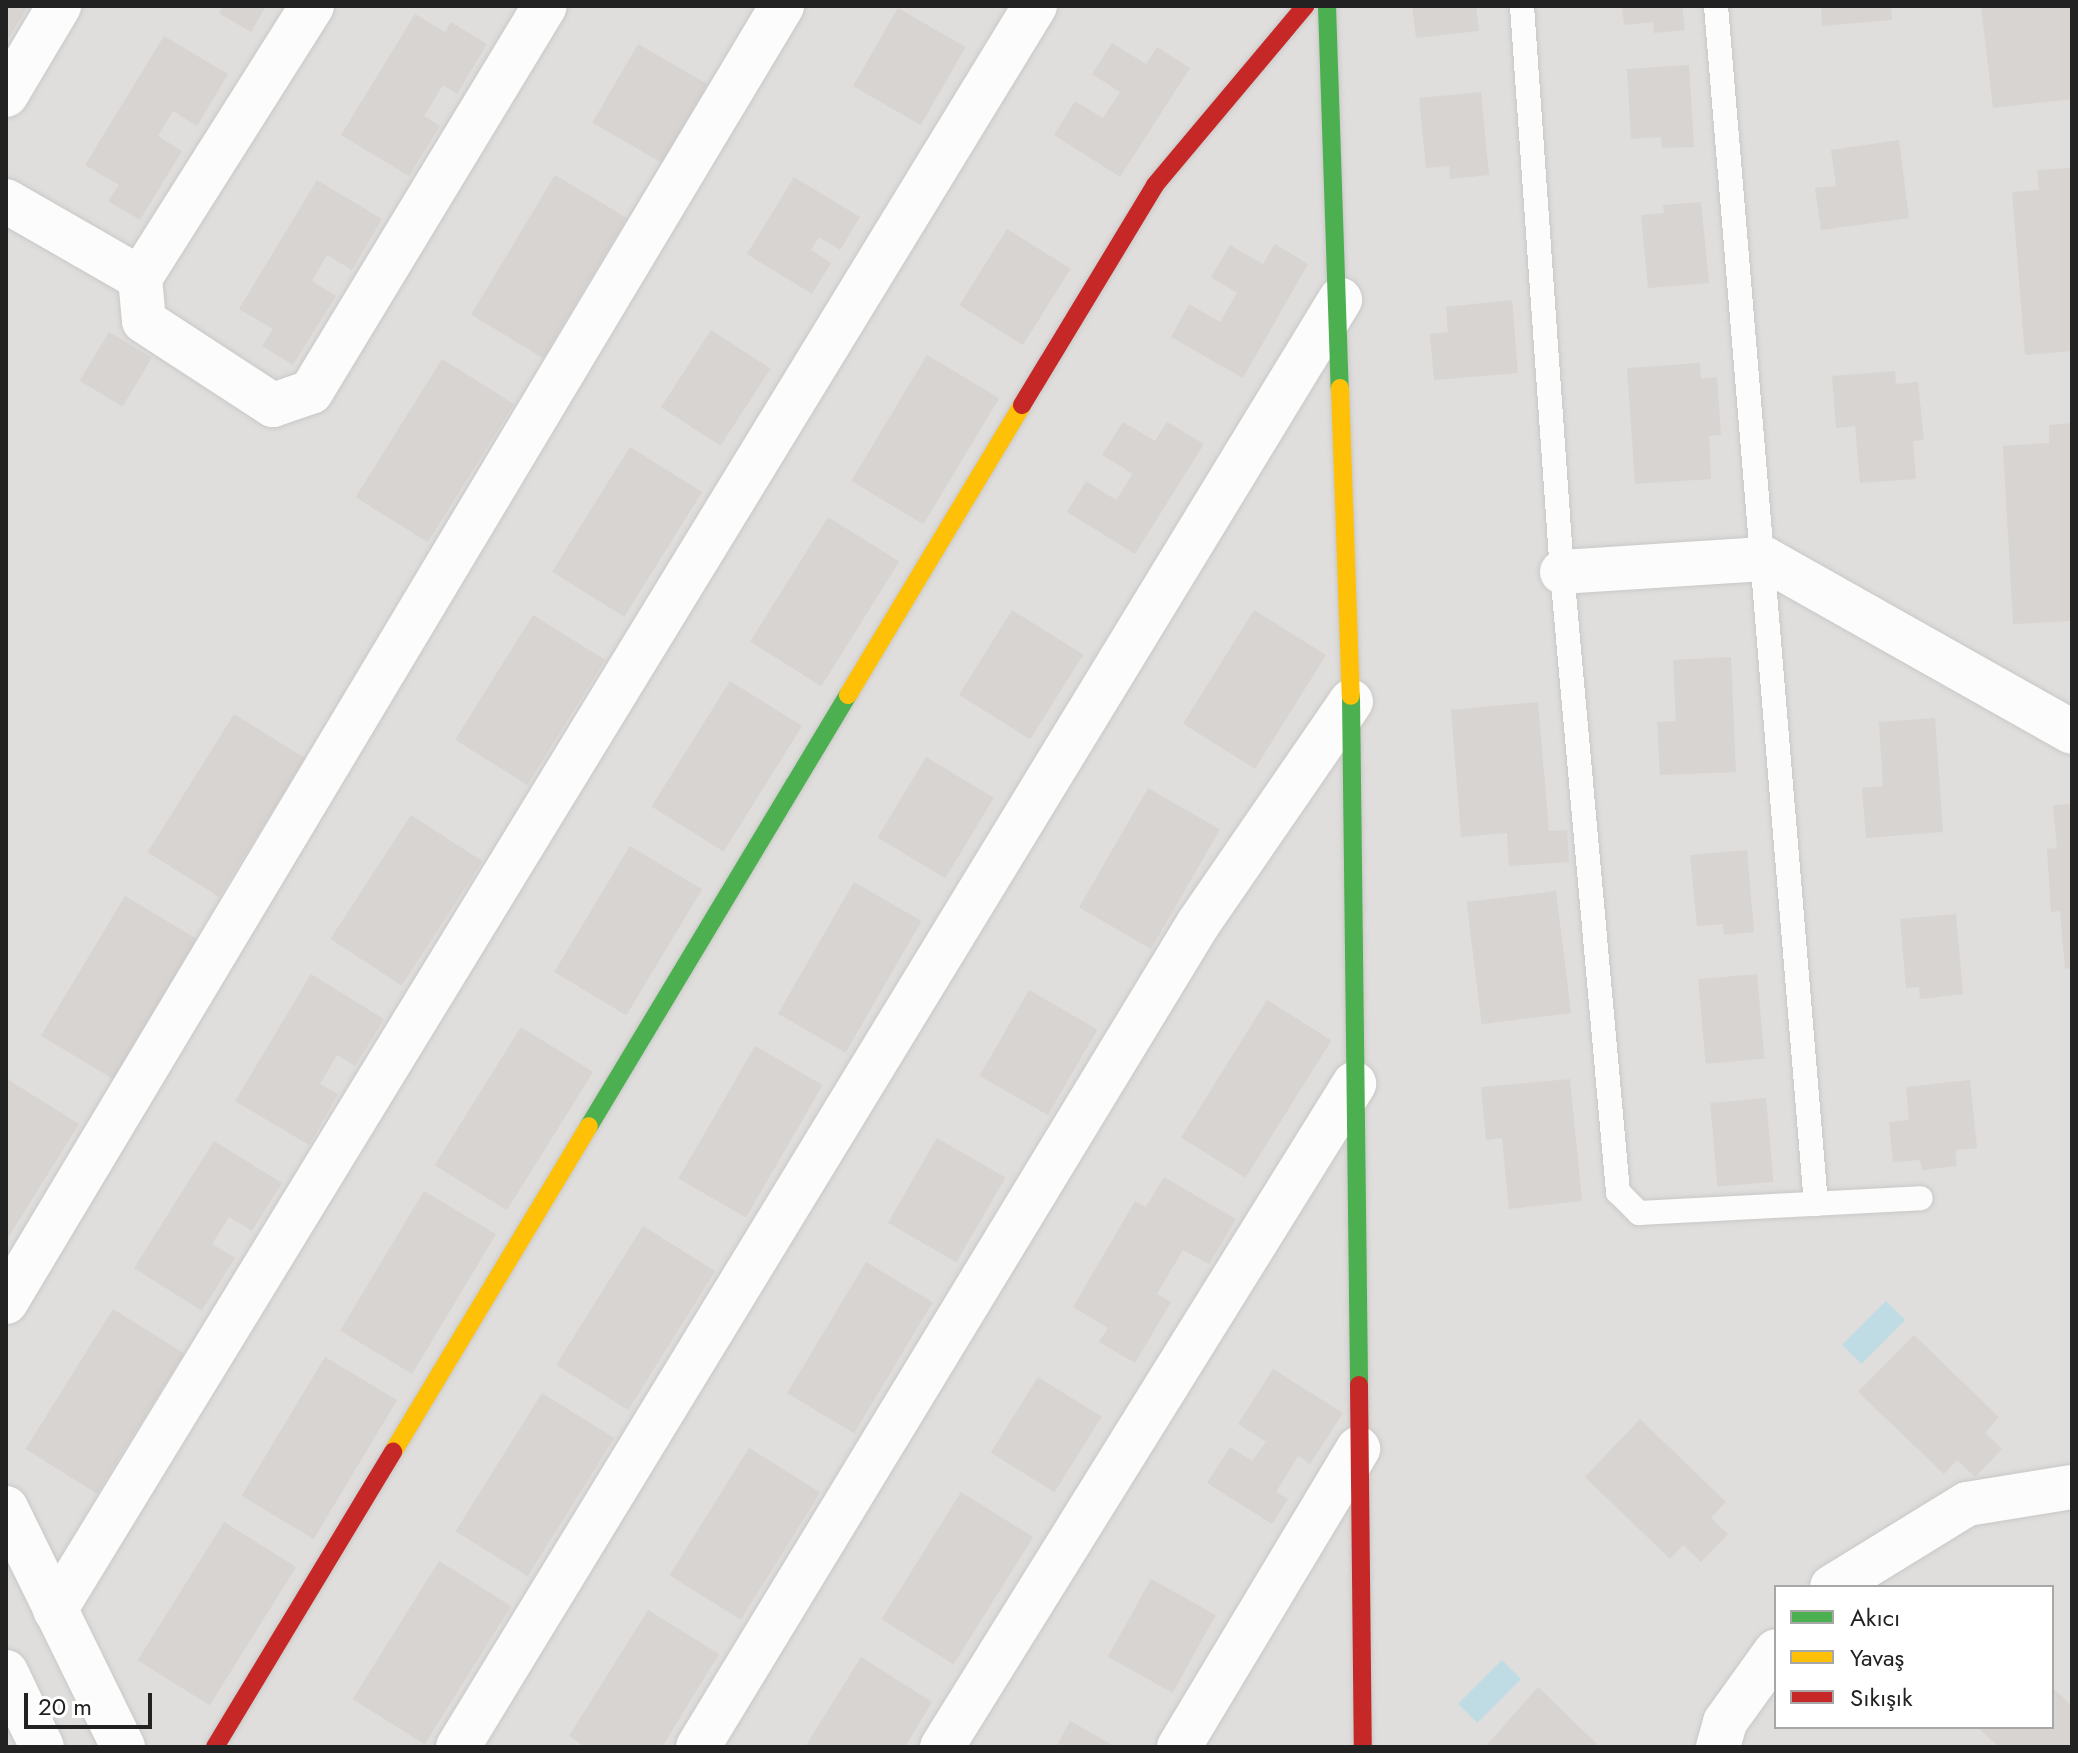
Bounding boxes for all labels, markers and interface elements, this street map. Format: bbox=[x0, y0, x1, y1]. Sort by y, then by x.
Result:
legend bbox=[1774, 1585, 2054, 1729]
text: Akıcı bbox=[1850, 1600, 1900, 1635]
text: Yavaş bbox=[1850, 1640, 1904, 1675]
scale bar bbox=[28, 1677, 156, 1727]
text: Sıkışık bbox=[1850, 1680, 1913, 1715]
text: 20 m bbox=[38, 1689, 92, 1724]

